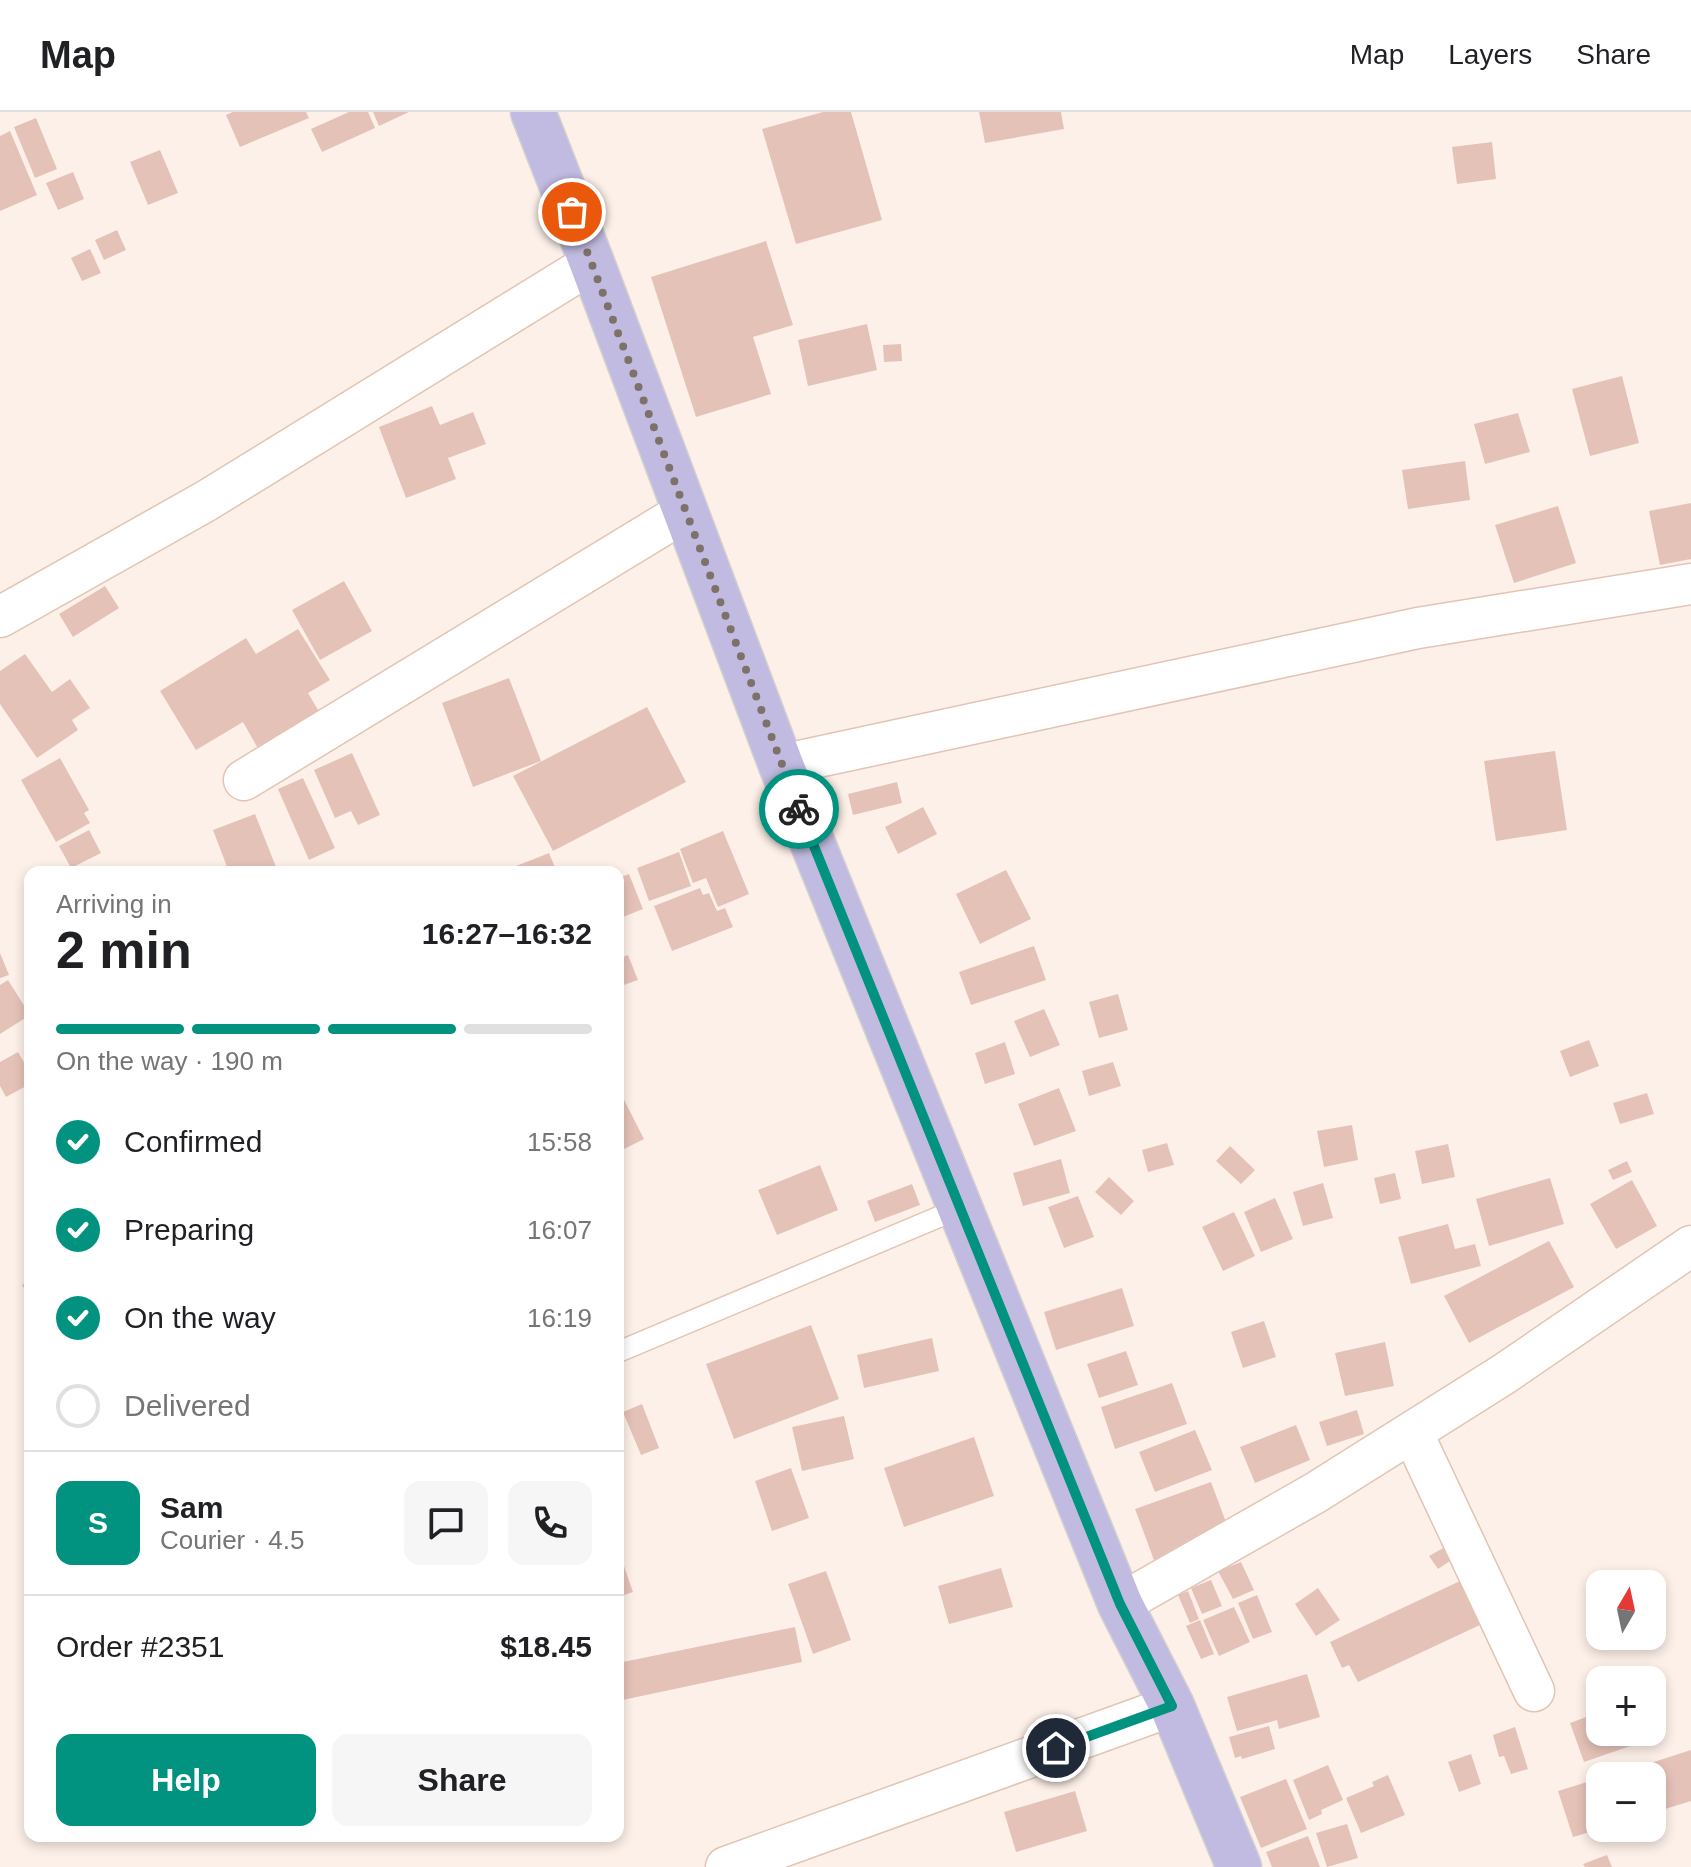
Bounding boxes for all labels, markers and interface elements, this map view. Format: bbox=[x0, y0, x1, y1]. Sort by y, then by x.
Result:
text: Map bbox=[40, 34, 116, 76]
text: Map bbox=[1350, 39, 1404, 70]
text: Layers bbox=[1448, 39, 1532, 70]
text: Share bbox=[1576, 39, 1651, 70]
pin bbox=[538, 178, 606, 246]
icon: bag bbox=[550, 190, 594, 234]
courier bbox=[759, 769, 839, 849]
icon: bike bbox=[777, 787, 821, 831]
text: Arriving in bbox=[56, 889, 172, 919]
text: 16:27–16:32 bbox=[422, 917, 592, 950]
text: 2 min bbox=[56, 921, 192, 979]
text: On the way · 190 m bbox=[56, 1046, 283, 1076]
icon: check bbox=[56, 1120, 100, 1164]
text: Confirmed bbox=[124, 1125, 262, 1158]
text: 15:58 bbox=[527, 1127, 592, 1157]
icon: check bbox=[56, 1208, 100, 1252]
text: Preparing bbox=[124, 1213, 254, 1246]
text: 16:07 bbox=[527, 1215, 592, 1245]
icon: check bbox=[56, 1296, 100, 1340]
text: On the way bbox=[124, 1301, 276, 1334]
text: 16:19 bbox=[527, 1303, 592, 1333]
text: Delivered bbox=[124, 1389, 251, 1422]
button: chat bbox=[404, 1481, 488, 1565]
button: phone bbox=[508, 1481, 592, 1565]
text: Sam bbox=[160, 1491, 223, 1524]
text: S bbox=[88, 1506, 108, 1539]
text: Courier · 4.5 bbox=[160, 1525, 305, 1555]
north arrow bbox=[1586, 1570, 1666, 1650]
map controls bbox=[1586, 1570, 1666, 1842]
text: Order #2351 bbox=[56, 1630, 224, 1663]
text: $18.45 bbox=[500, 1630, 592, 1663]
button: + bbox=[1586, 1666, 1666, 1746]
pin bbox=[1022, 1714, 1090, 1782]
icon: home bbox=[1034, 1726, 1078, 1770]
button: Help bbox=[56, 1734, 316, 1826]
button: Share bbox=[332, 1734, 592, 1826]
button: − bbox=[1586, 1762, 1666, 1842]

